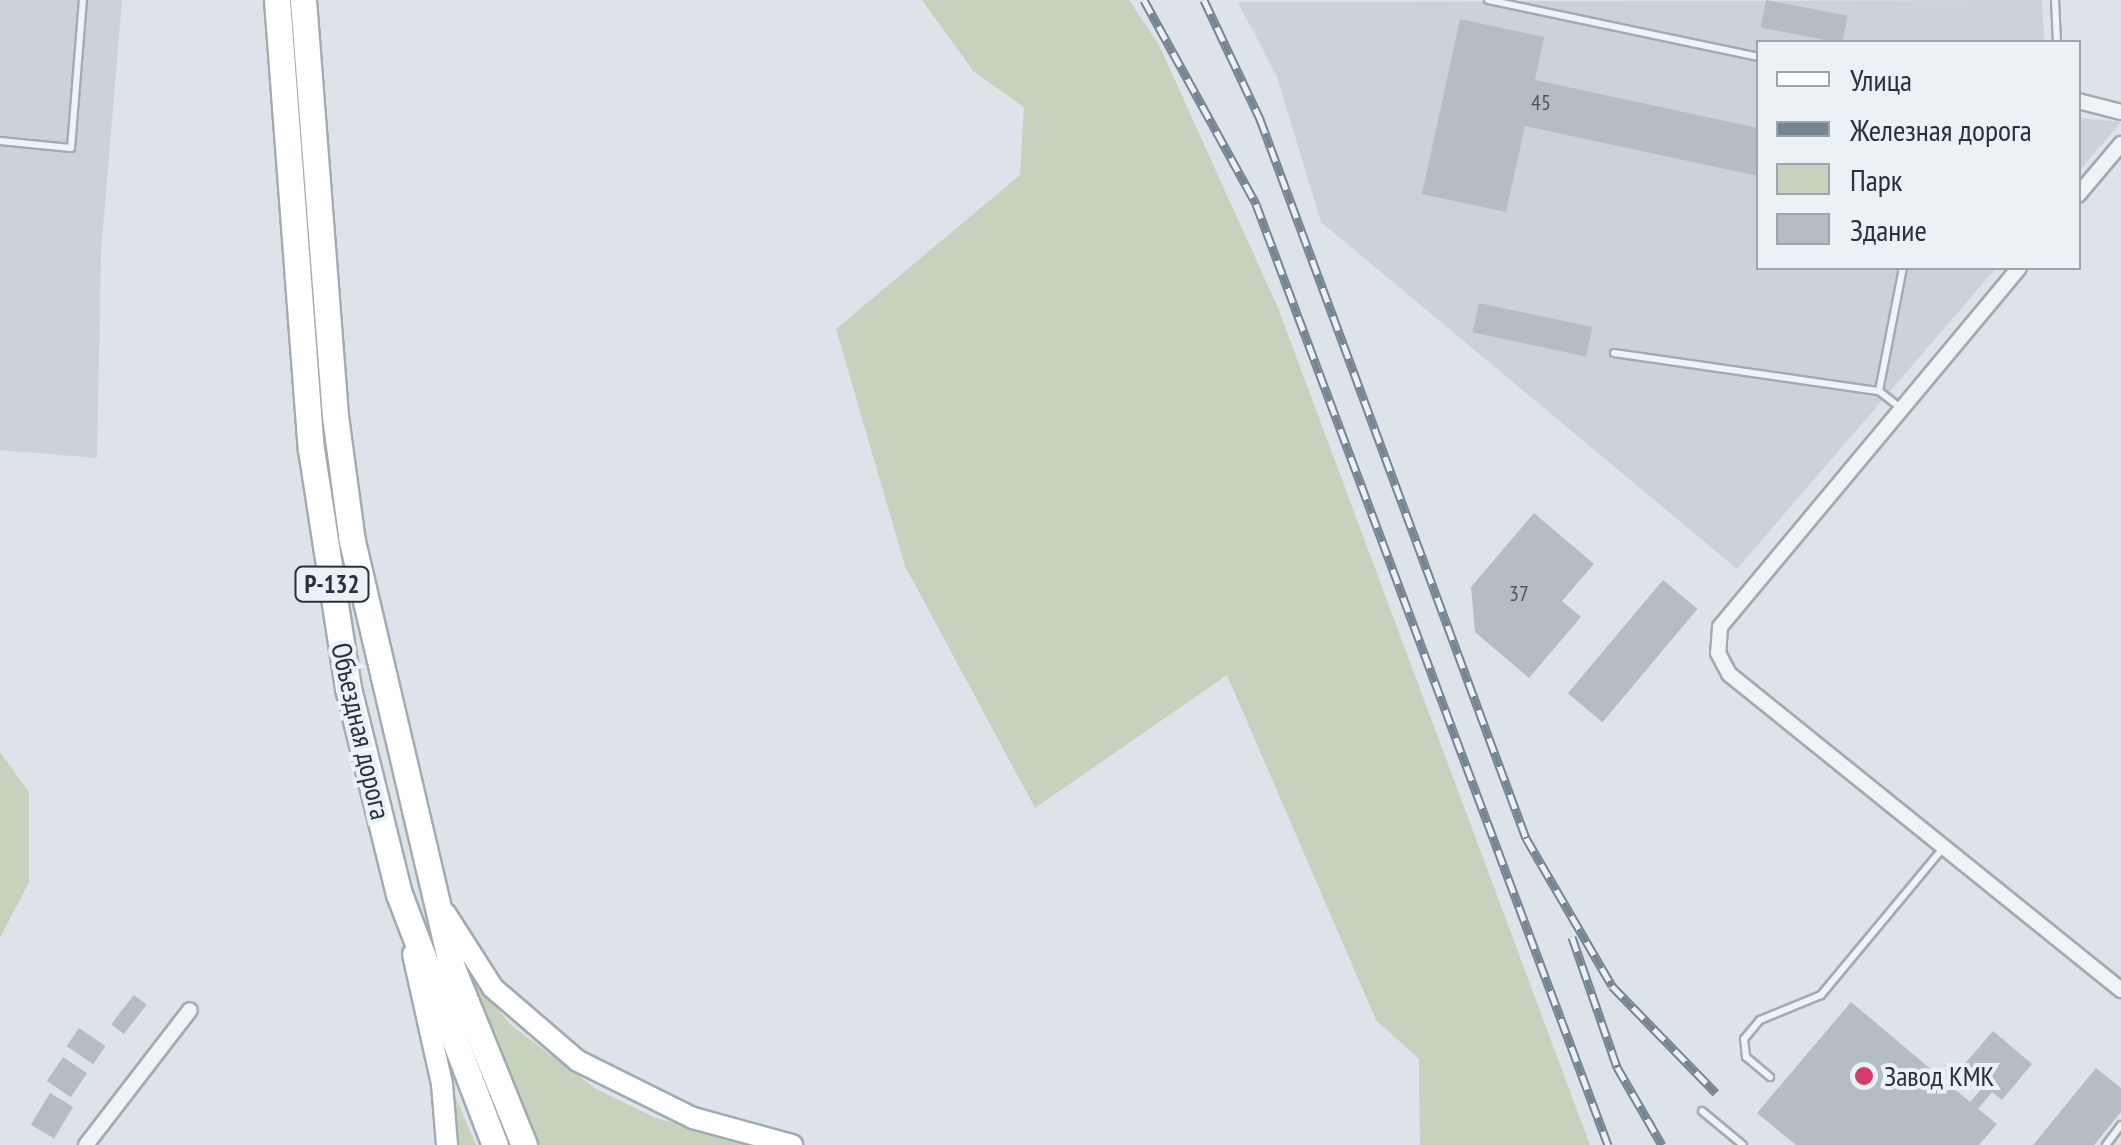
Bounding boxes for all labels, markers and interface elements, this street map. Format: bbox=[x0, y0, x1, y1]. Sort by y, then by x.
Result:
legend bbox=[1756, 40, 2081, 270]
text: Улица bbox=[1850, 60, 1912, 99]
house number: 45 bbox=[1531, 90, 1551, 116]
text: Железная дорога bbox=[1850, 110, 2032, 149]
text: Парк bbox=[1850, 160, 1902, 199]
text: Здание bbox=[1850, 210, 1927, 249]
road number: Р-132 bbox=[294, 564, 370, 604]
house number: 37 bbox=[1509, 581, 1529, 607]
street label: Объездная дорога bbox=[324, 639, 398, 823]
place label: Завод КМК bbox=[1884, 1059, 1994, 1093]
marker: Завод КМК bbox=[1853, 1065, 1875, 1087]

